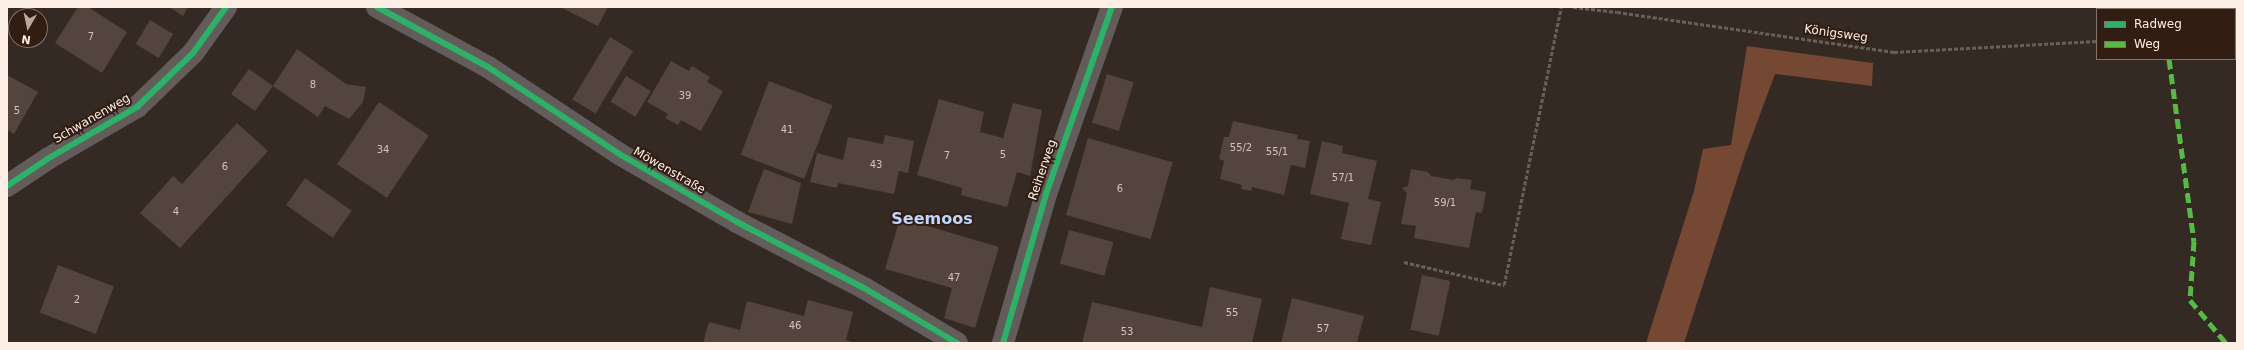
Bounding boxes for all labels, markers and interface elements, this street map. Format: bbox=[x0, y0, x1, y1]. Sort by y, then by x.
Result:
north arrow bbox=[8, 8, 48, 48]
legend bbox=[2096, 8, 2236, 60]
text: Radweg bbox=[2134, 17, 2182, 31]
street label: Königsweg bbox=[1803, 22, 1869, 46]
house number: 7 bbox=[88, 31, 94, 43]
text: N bbox=[21, 32, 32, 46]
text: Weg bbox=[2134, 37, 2160, 51]
house number: 8 bbox=[310, 79, 316, 91]
house number: 39 bbox=[679, 90, 691, 102]
street label: Schwanenweg bbox=[51, 91, 133, 147]
house number: 5 bbox=[14, 105, 20, 117]
house number: 41 bbox=[781, 124, 793, 136]
street label: Reiherweg bbox=[1026, 138, 1060, 202]
house number: 55/2 bbox=[1230, 142, 1252, 154]
house number: 34 bbox=[377, 144, 389, 156]
street label: Möwenstraße bbox=[630, 145, 708, 197]
house number: 55/1 bbox=[1266, 146, 1288, 158]
house number: 5 bbox=[1000, 149, 1006, 161]
house number: 7 bbox=[944, 150, 950, 162]
house number: 43 bbox=[870, 159, 882, 171]
house number: 6 bbox=[222, 161, 228, 173]
house number: 57/1 bbox=[1332, 172, 1354, 184]
house number: 6 bbox=[1117, 183, 1123, 195]
house number: 59/1 bbox=[1434, 197, 1456, 209]
house number: 4 bbox=[173, 206, 179, 218]
district label: Seemoos bbox=[891, 209, 973, 229]
house number: 47 bbox=[948, 272, 960, 284]
house number: 2 bbox=[74, 294, 80, 306]
house number: 55 bbox=[1226, 307, 1238, 319]
house number: 46 bbox=[789, 320, 801, 332]
house number: 57 bbox=[1317, 323, 1329, 335]
house number: 53 bbox=[1121, 326, 1133, 338]

